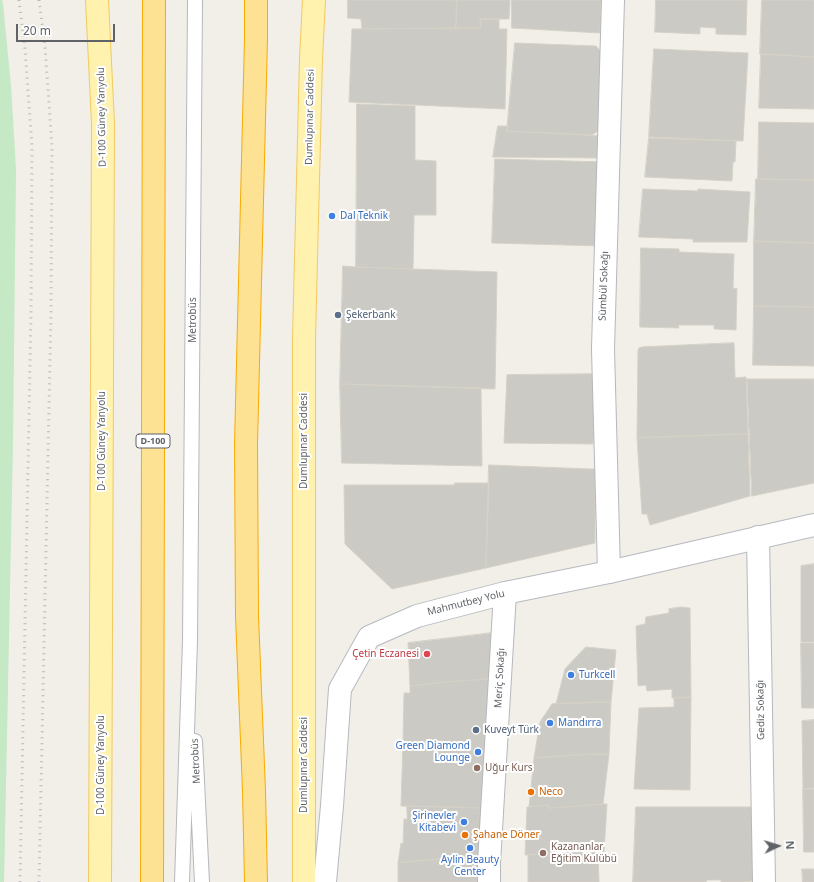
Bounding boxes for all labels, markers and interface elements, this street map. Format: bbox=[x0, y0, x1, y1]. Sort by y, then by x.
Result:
scale bar bbox=[18, 16, 117, 42]
text: 20 m bbox=[23, 22, 51, 39]
street label: D-100 Güney Yanyolu bbox=[95, 67, 109, 167]
street label: Dumlupınar Caddesi bbox=[303, 69, 317, 165]
place label: Dal Teknik bbox=[340, 210, 388, 222]
marker: Dal Teknik bbox=[327, 211, 337, 221]
street label: Sümbül Sokağı bbox=[597, 251, 611, 321]
street label: Metrobüs bbox=[187, 297, 199, 343]
place label: Şekerbank bbox=[346, 309, 396, 321]
marker: Şekerbank bbox=[333, 310, 343, 320]
street label: D-100 Güney Yanyolu bbox=[96, 391, 108, 491]
street label: Dumlupınar Caddesi bbox=[298, 393, 310, 489]
road number: D-100 bbox=[136, 434, 170, 448]
street label: Mahmutbey Yolu bbox=[426, 588, 506, 618]
place label: Çetin Eczanesi bbox=[352, 648, 419, 660]
street label: Meriç Sokağı bbox=[492, 648, 508, 708]
marker: Çetin Eczanesi bbox=[422, 649, 432, 659]
place label: Turkcell bbox=[579, 669, 615, 681]
marker: Turkcell bbox=[566, 670, 576, 680]
street label: Gediz Sokağı bbox=[754, 680, 768, 740]
street label: D-100 Güney Yanyolu bbox=[95, 715, 107, 815]
street label: Dumlupınar Caddesi bbox=[298, 717, 310, 813]
place label: Mandırra bbox=[558, 717, 601, 729]
marker: Mandırra bbox=[545, 718, 555, 728]
place label: Kuveyt Türk bbox=[484, 724, 539, 736]
marker: Kuveyt Türk bbox=[471, 725, 481, 735]
street label: Metrobüs bbox=[189, 738, 203, 784]
place label: Green Diamond Lounge bbox=[396, 740, 470, 764]
marker: Green Diamond Lounge bbox=[473, 747, 483, 757]
place label: Uğur Kurs bbox=[485, 762, 533, 774]
marker: Uğur Kurs bbox=[472, 763, 482, 773]
place label: Neco bbox=[539, 786, 563, 798]
marker: Neco bbox=[526, 787, 536, 797]
place label: Şirinevler Kitabevi bbox=[412, 810, 456, 834]
marker: Şirinevler Kitabevi bbox=[459, 817, 469, 827]
north arrow bbox=[758, 826, 798, 866]
place label: Şahane Döner bbox=[473, 829, 540, 841]
marker: Şahane Döner bbox=[460, 830, 470, 840]
text: N bbox=[783, 840, 798, 850]
place label: Kazananlar Eğitim Kulübü bbox=[551, 841, 617, 864]
marker: Aylin Beauty Center bbox=[465, 843, 475, 853]
marker: Kazananlar Eğitim Kulübü bbox=[538, 848, 548, 858]
place label: Aylin Beauty Center bbox=[441, 854, 499, 878]

